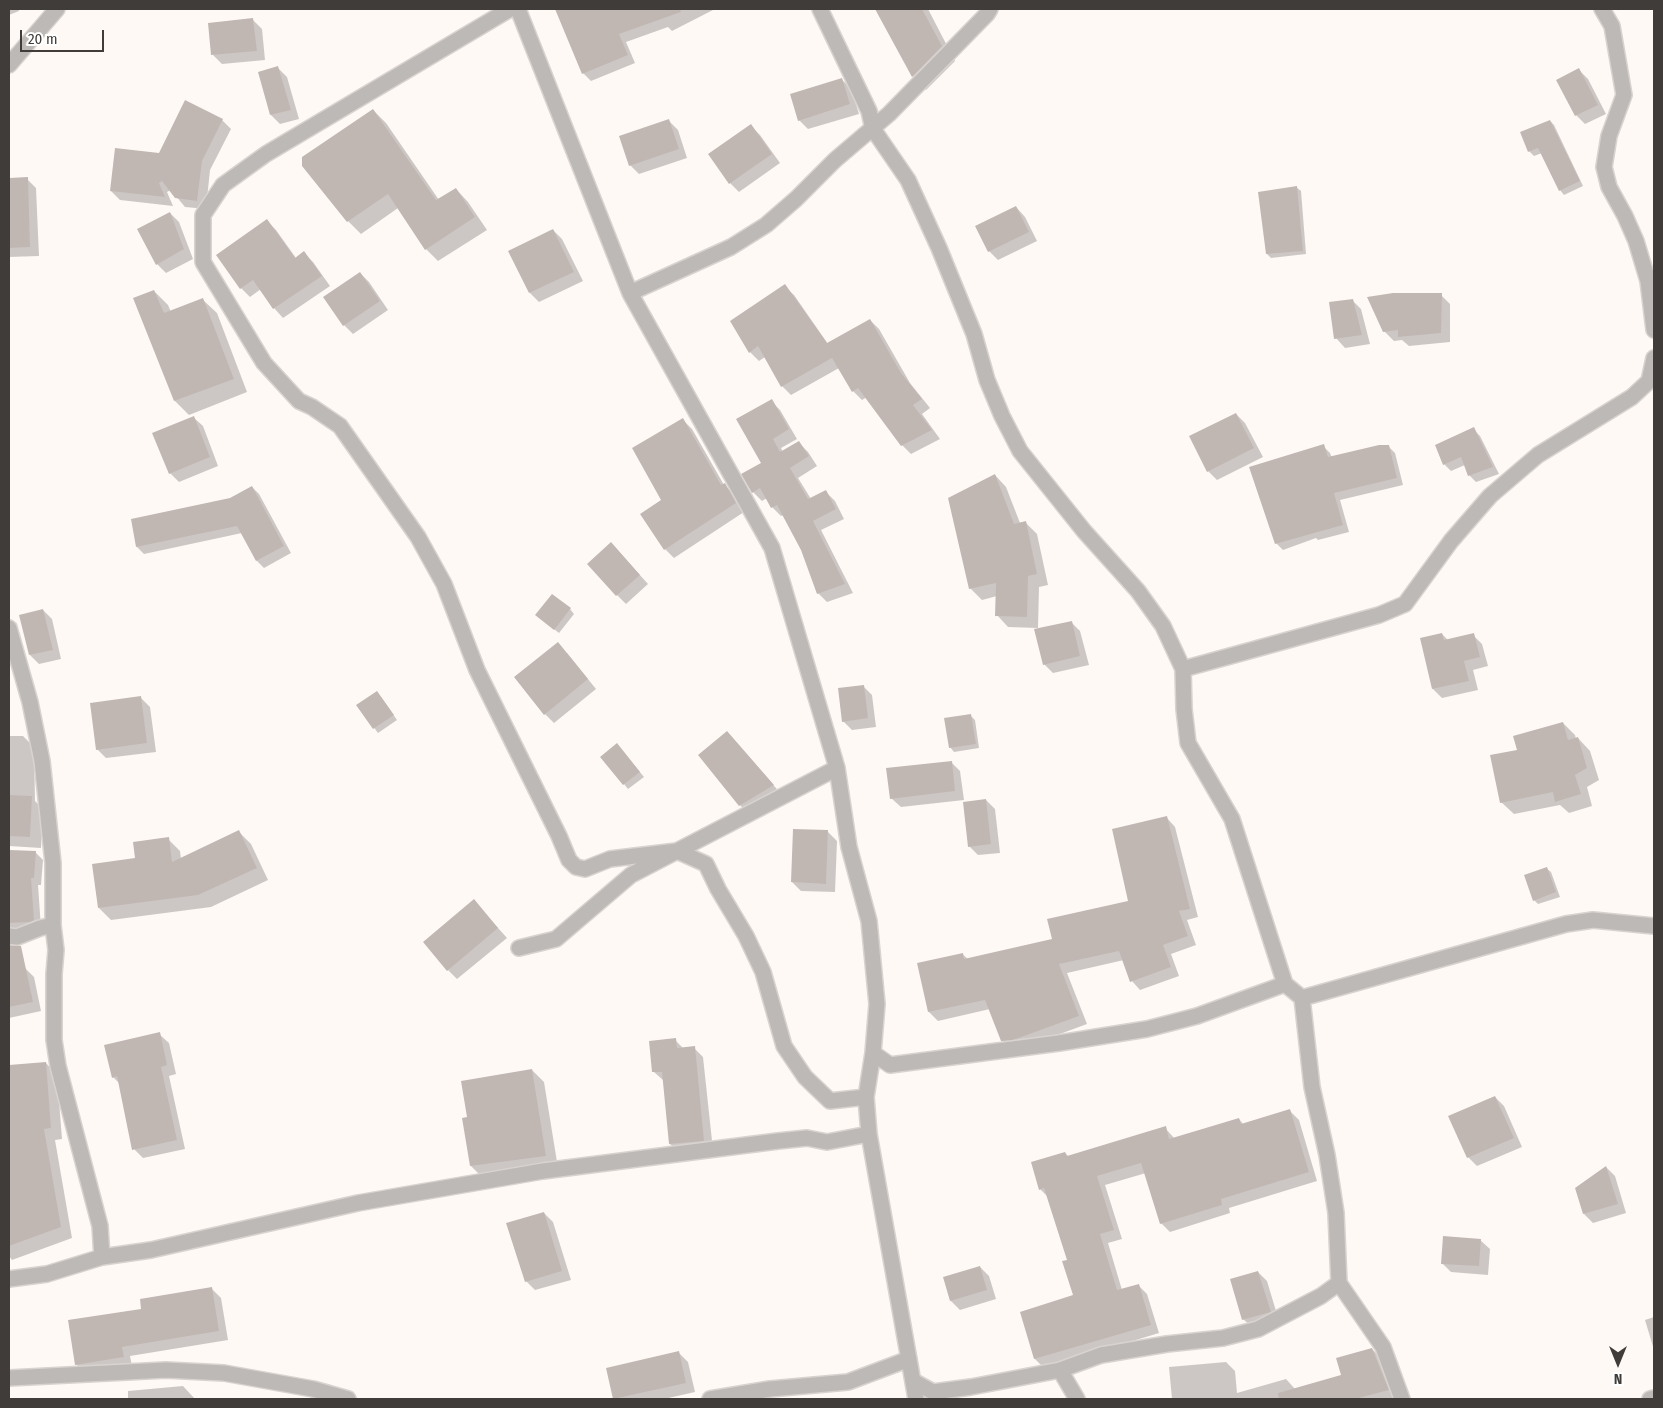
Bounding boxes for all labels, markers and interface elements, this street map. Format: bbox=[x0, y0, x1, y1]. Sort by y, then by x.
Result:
scale bar bbox=[22, 20, 106, 52]
text: 20 m bbox=[28, 30, 58, 48]
north arrow bbox=[1593, 1338, 1643, 1388]
text: N bbox=[1614, 1370, 1622, 1387]

